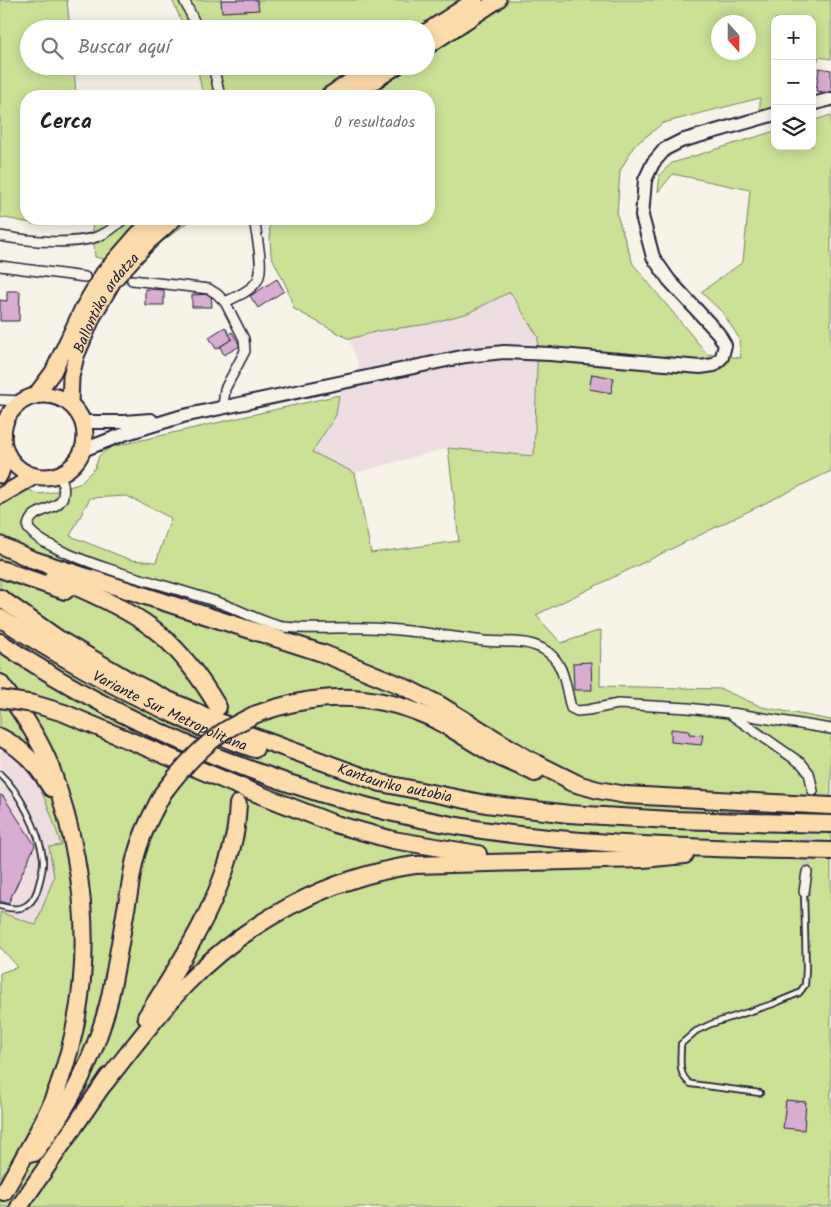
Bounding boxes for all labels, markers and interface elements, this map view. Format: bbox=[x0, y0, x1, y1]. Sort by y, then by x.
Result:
north arrow bbox=[711, 15, 756, 60]
map controls bbox=[771, 15, 816, 150]
button: + bbox=[771, 15, 816, 60]
search box bbox=[20, 20, 435, 75]
text: Buscar aquí bbox=[78, 33, 170, 63]
icon: search bbox=[38, 34, 66, 62]
button: − bbox=[771, 60, 816, 105]
button: layers bbox=[771, 105, 816, 150]
text: Cerca bbox=[40, 106, 92, 139]
text: 0 resultados bbox=[334, 110, 415, 135]
street label: Ballontiko ardatza bbox=[68, 248, 146, 357]
street label: Variante Sur Metropolitana bbox=[88, 665, 250, 758]
street label: Kantauriko autobia bbox=[334, 757, 454, 810]

